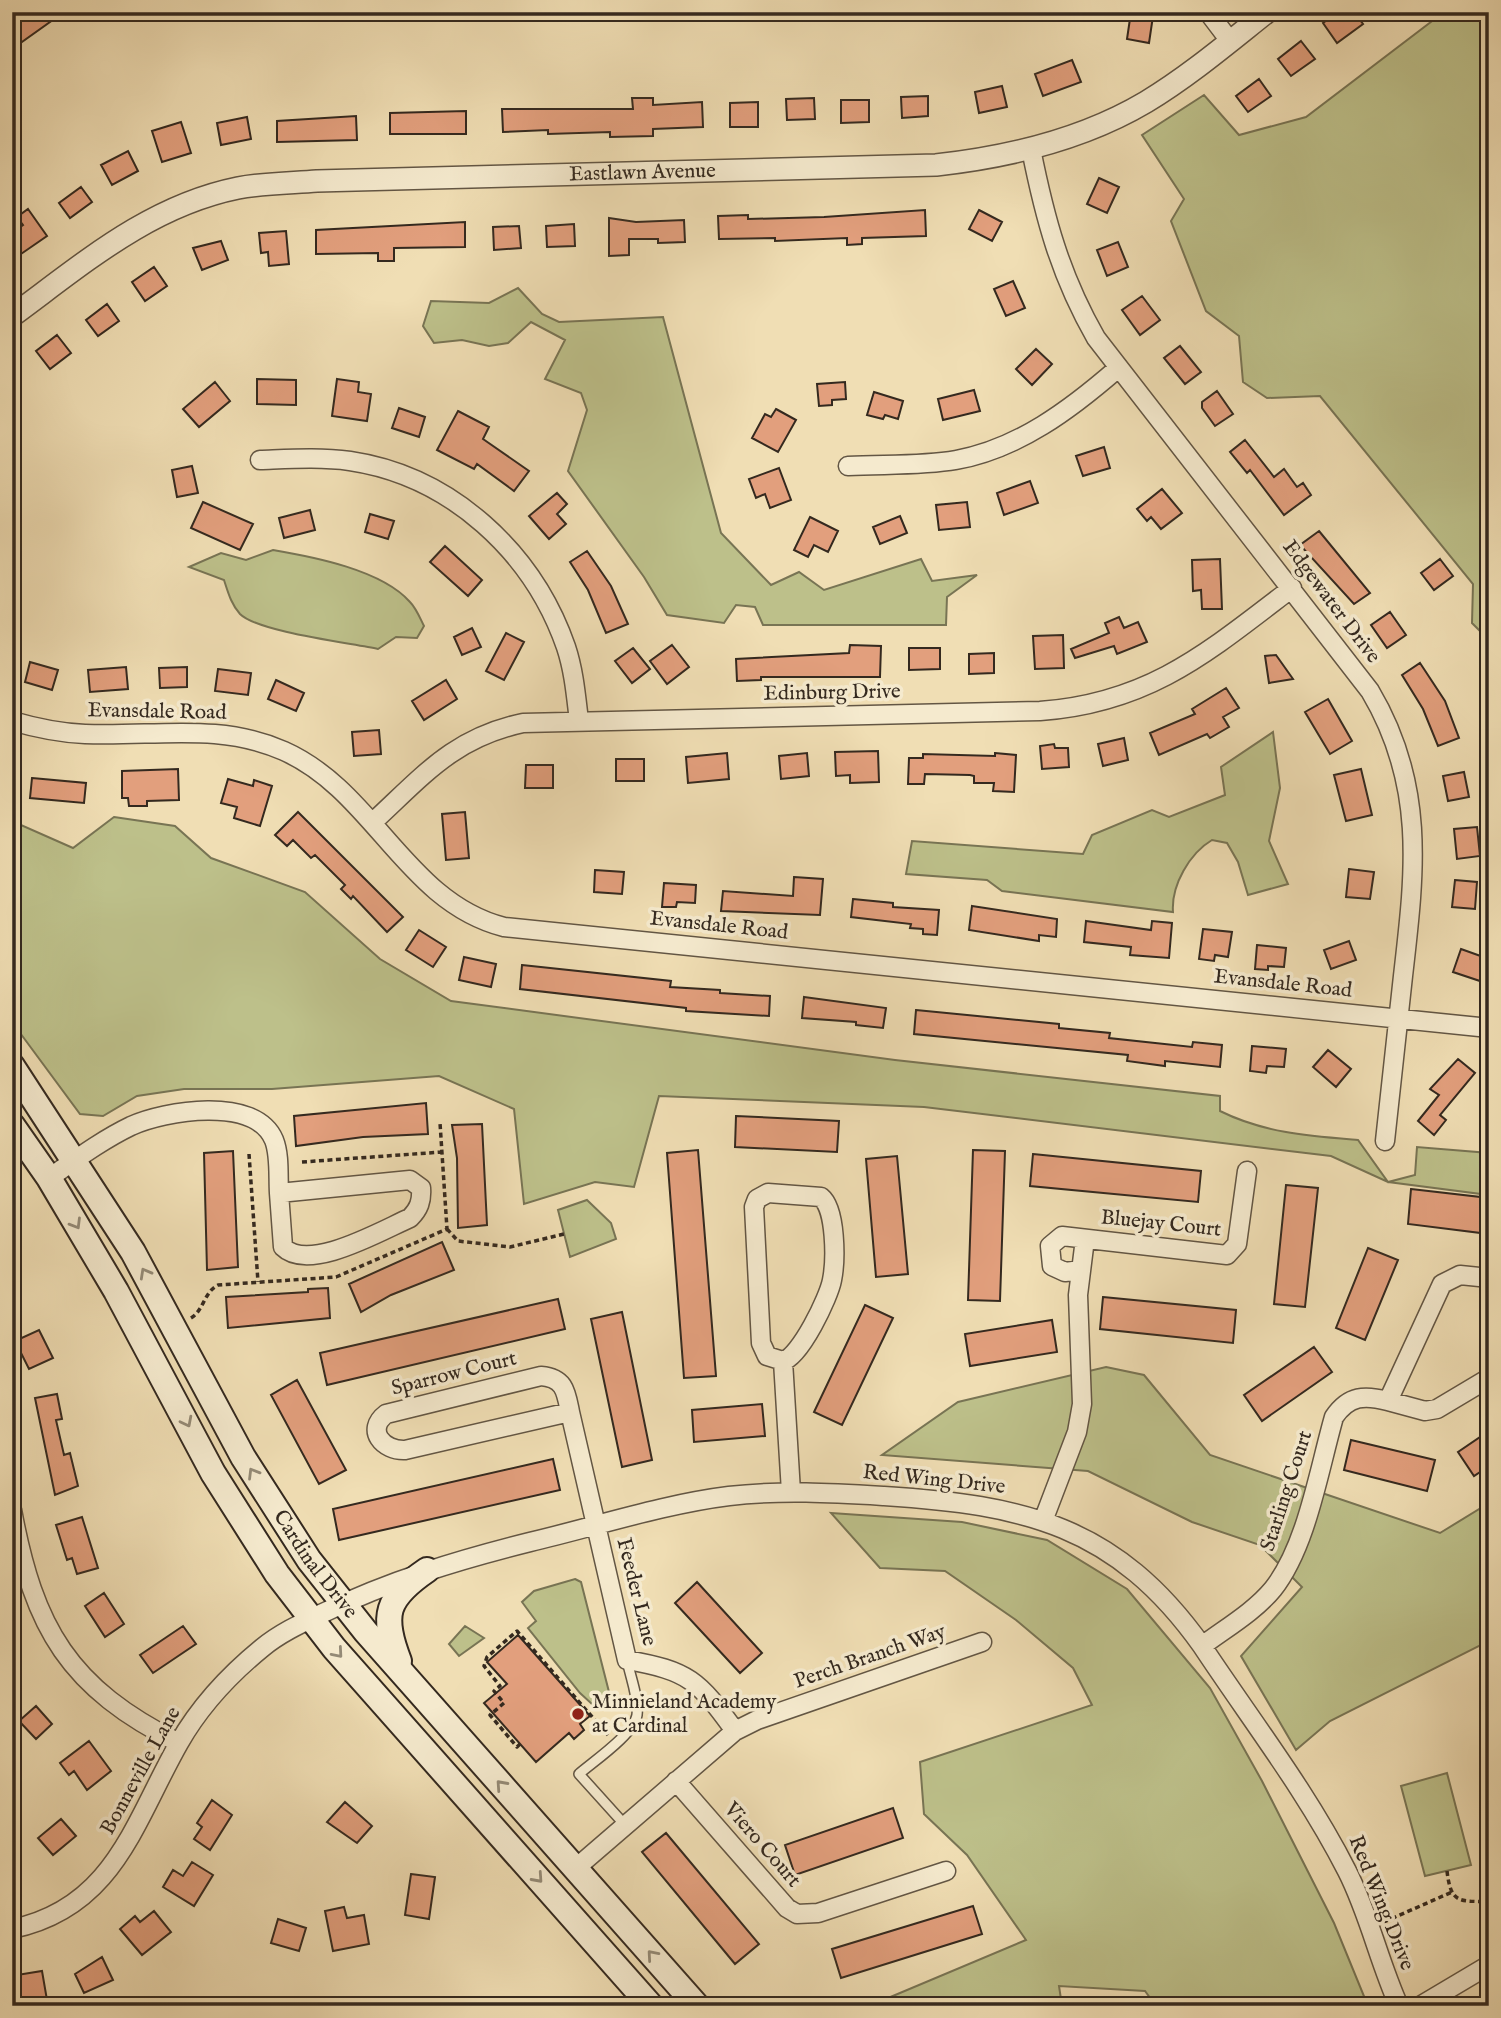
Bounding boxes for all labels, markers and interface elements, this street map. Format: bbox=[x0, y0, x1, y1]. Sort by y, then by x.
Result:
street label: Eastlawn Avenue bbox=[569, 157, 716, 188]
street label: Edgewater Drive bbox=[1276, 535, 1386, 669]
street label: Edinburg Drive bbox=[763, 678, 901, 708]
street label: Evansdale Road bbox=[87, 697, 227, 727]
street label: Evansdale Road bbox=[649, 905, 790, 947]
street label: Evansdale Road bbox=[1213, 963, 1354, 1005]
street label: Bluejay Court bbox=[1099, 1204, 1223, 1244]
one-way arrow bbox=[68, 1216, 81, 1229]
one-way arrow bbox=[140, 1268, 153, 1280]
street label: Sparrow Court bbox=[389, 1345, 519, 1403]
one-way arrow bbox=[179, 1415, 192, 1427]
street label: Starling Court bbox=[1255, 1427, 1319, 1555]
street label: Red Wing Drive bbox=[861, 1459, 1007, 1501]
one-way arrow bbox=[248, 1468, 261, 1481]
street label: Cardinal Drive bbox=[267, 1505, 364, 1625]
street label: Feeder Lane bbox=[610, 1535, 663, 1649]
street label: Perch Branch Way bbox=[791, 1618, 950, 1696]
one-way arrow bbox=[330, 1644, 342, 1657]
place label: Minnieland Academy at Cardinal bbox=[592, 1689, 777, 1740]
street label: Bonneville Lane bbox=[95, 1702, 188, 1840]
marker: Minnieland Academy at Cardinal bbox=[570, 1706, 586, 1722]
one-way arrow bbox=[497, 1780, 509, 1793]
street label: Viero Court bbox=[717, 1796, 806, 1893]
street label: Red Wing Drive bbox=[1342, 1832, 1420, 1975]
one-way arrow bbox=[530, 1870, 542, 1883]
one-way arrow bbox=[648, 1950, 660, 1963]

